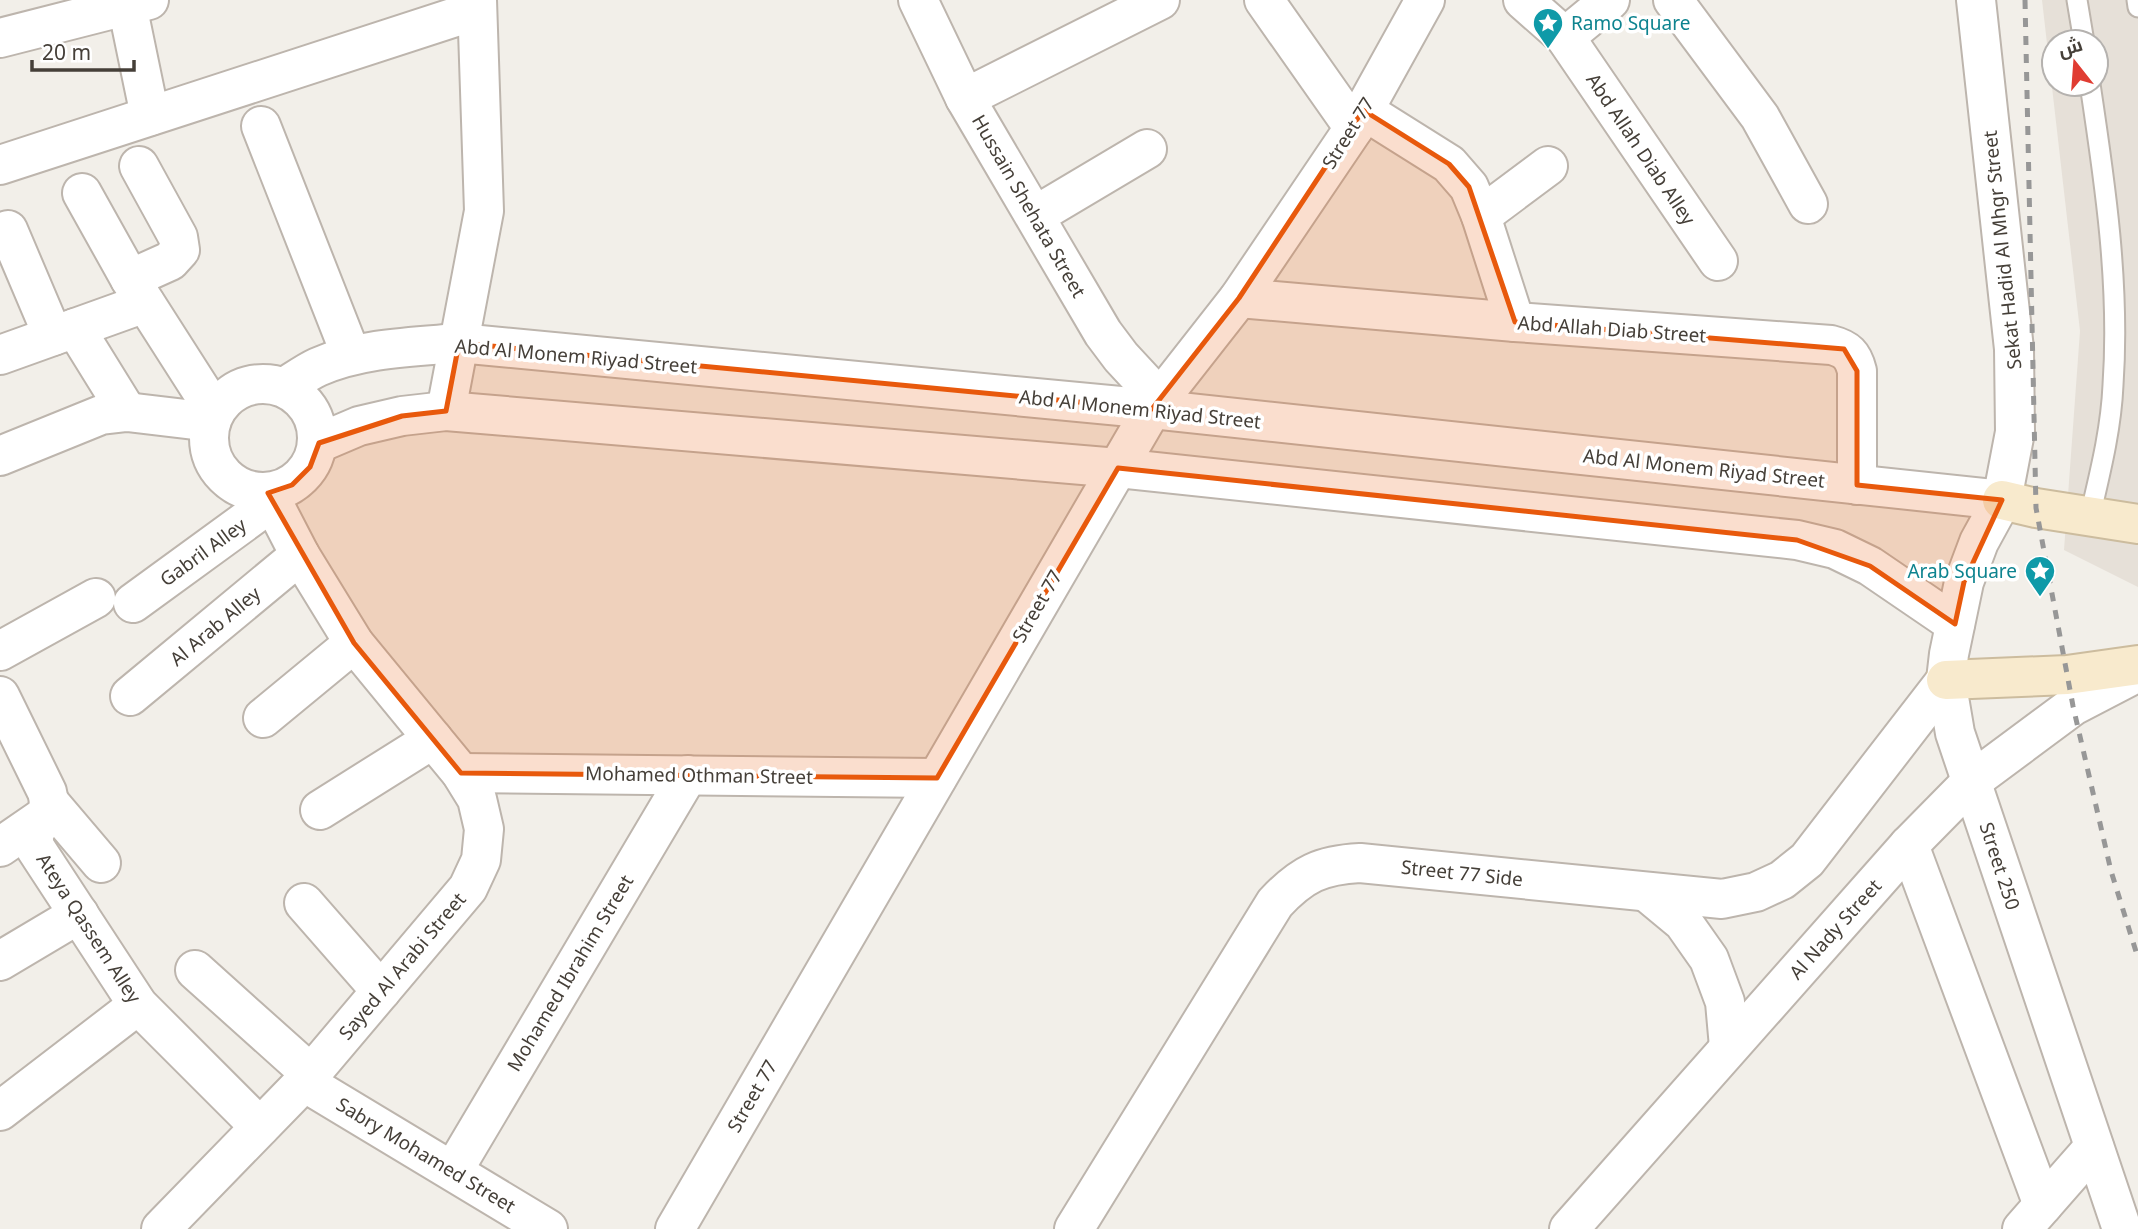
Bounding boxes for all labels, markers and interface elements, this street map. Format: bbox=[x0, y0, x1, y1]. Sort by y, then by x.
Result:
place icon: Ramo Square bbox=[1531, 6, 1565, 50]
place label: Ramo Square bbox=[1571, 10, 1690, 36]
scale bar bbox=[32, 28, 133, 72]
north arrow bbox=[2040, 28, 2110, 98]
text: ش bbox=[2055, 31, 2085, 63]
text: 20 m bbox=[42, 38, 91, 66]
street label: Abd Allah Diab Alley bbox=[1581, 68, 1702, 230]
street label: Street 77 bbox=[1316, 92, 1380, 174]
street label: Hussain Shehata Street bbox=[966, 110, 1092, 302]
street label: Sekat Hadid Al Mhgr Street bbox=[1977, 129, 2027, 371]
street label: Abd Allah Diab Street bbox=[1517, 309, 1707, 349]
street label: Abd Al Monem Riyad Street bbox=[454, 332, 698, 380]
street label: Abd Al Monem Riyad Street bbox=[1018, 383, 1262, 435]
street label: Abd Al Monem Riyad Street bbox=[1582, 442, 1826, 494]
street label: Gabril Alley bbox=[155, 512, 252, 592]
place icon: Arab Square bbox=[2023, 554, 2057, 598]
place label: Arab Square bbox=[1907, 558, 2017, 584]
street label: Street 77 bbox=[1006, 565, 1068, 647]
street label: Al Arab Alley bbox=[164, 580, 266, 672]
street label: Mohamed Othman Street bbox=[585, 760, 813, 790]
street label: Street 250 bbox=[1974, 819, 2026, 913]
street label: Ateya Qassem Alley bbox=[31, 848, 147, 1008]
street label: Street 77 Side bbox=[1400, 854, 1524, 892]
street label: Mohamed Ibrahim Street bbox=[501, 870, 639, 1076]
street label: Al Nady Street bbox=[1783, 873, 1887, 985]
street label: Sayed Al Arabi Street bbox=[333, 887, 471, 1045]
street label: Street 77 bbox=[721, 1055, 783, 1137]
street label: Sabry Mohamed Street bbox=[332, 1091, 520, 1219]

